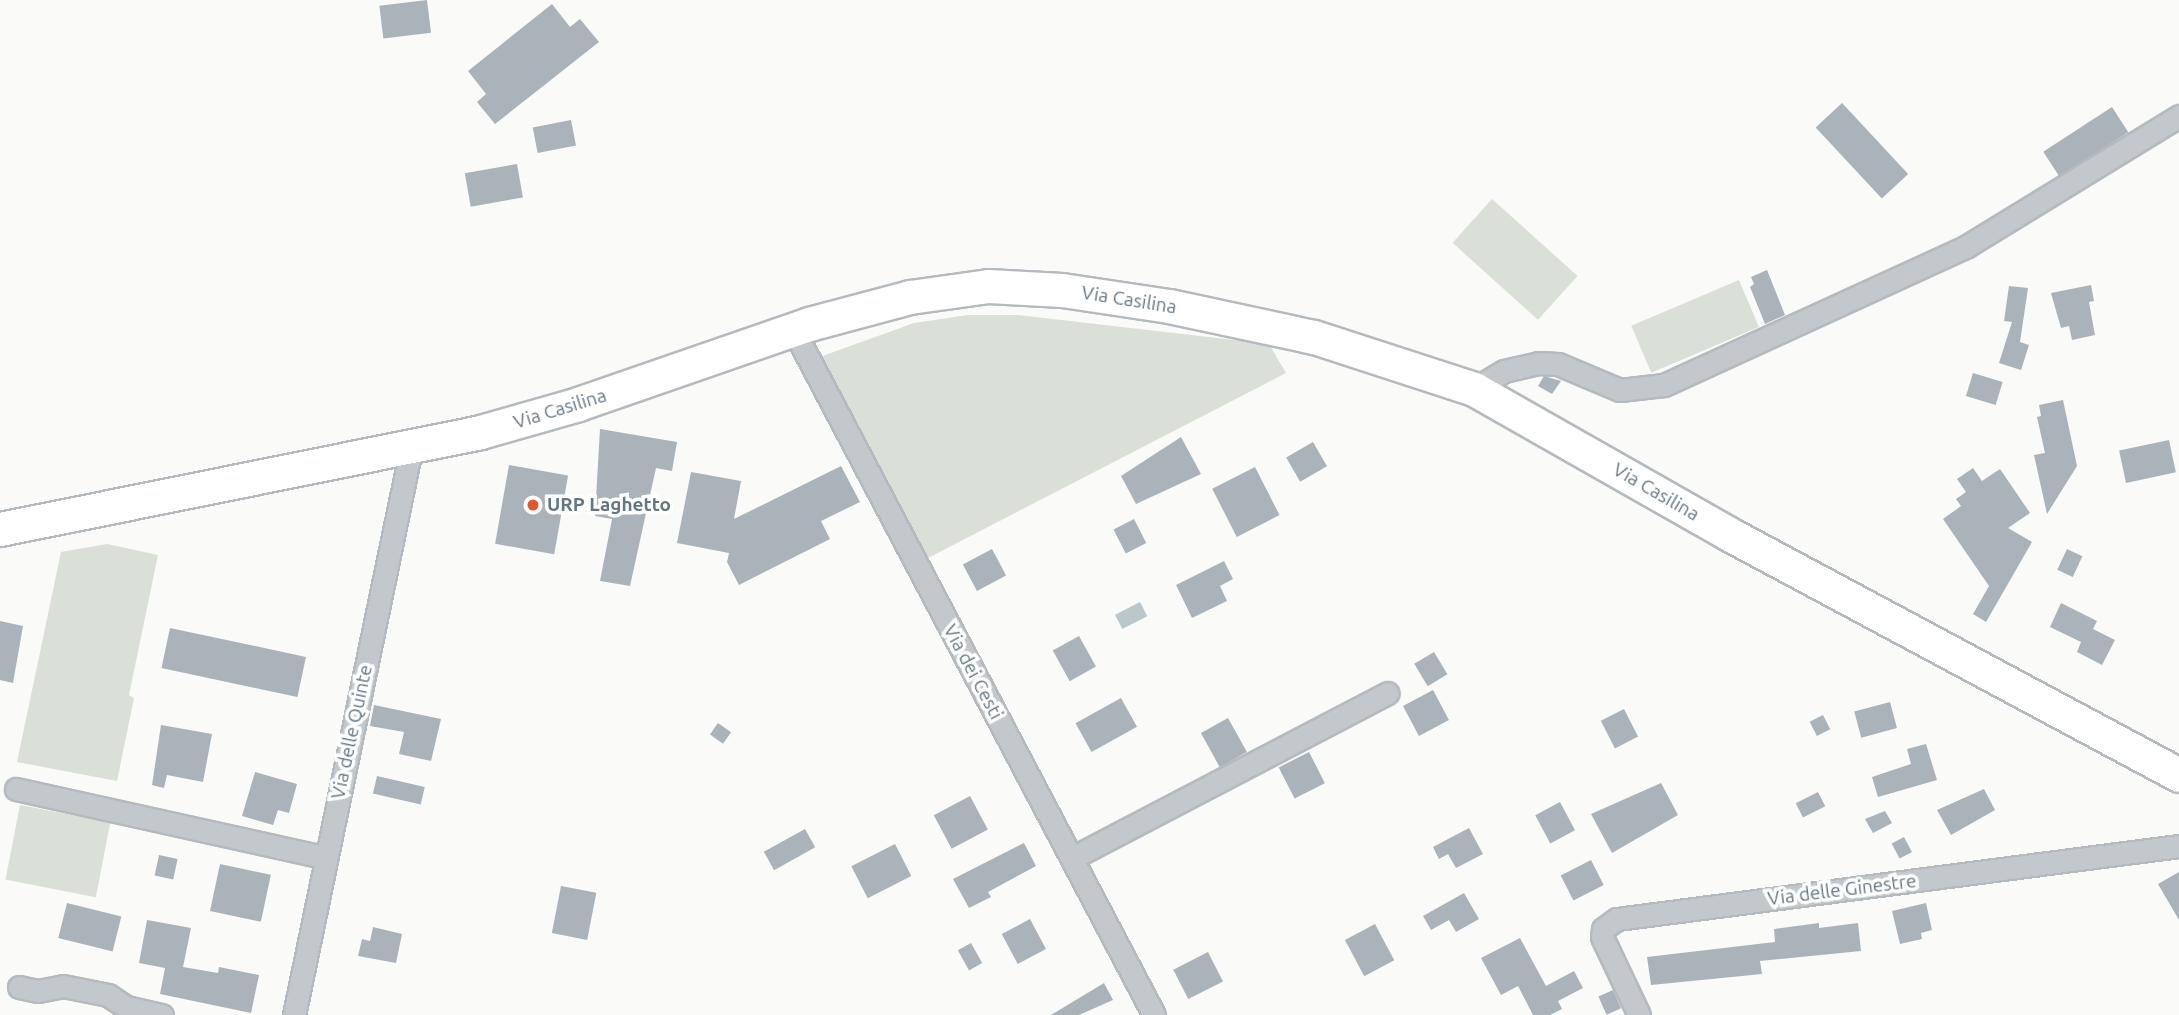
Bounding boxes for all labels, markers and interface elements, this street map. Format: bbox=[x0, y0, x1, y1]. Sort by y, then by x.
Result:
street label: Via Casilina bbox=[1080, 281, 1178, 319]
street label: Via Casilina bbox=[511, 384, 609, 434]
street label: Via Casilina bbox=[1609, 458, 1703, 526]
place label: URP Laghetto bbox=[547, 494, 671, 516]
marker: URP Laghetto bbox=[525, 497, 541, 513]
street label: Via dei Cesti bbox=[938, 621, 1008, 723]
street label: Via delle Quinte bbox=[327, 663, 377, 801]
street label: Via delle Ginestre bbox=[1766, 870, 1918, 910]

